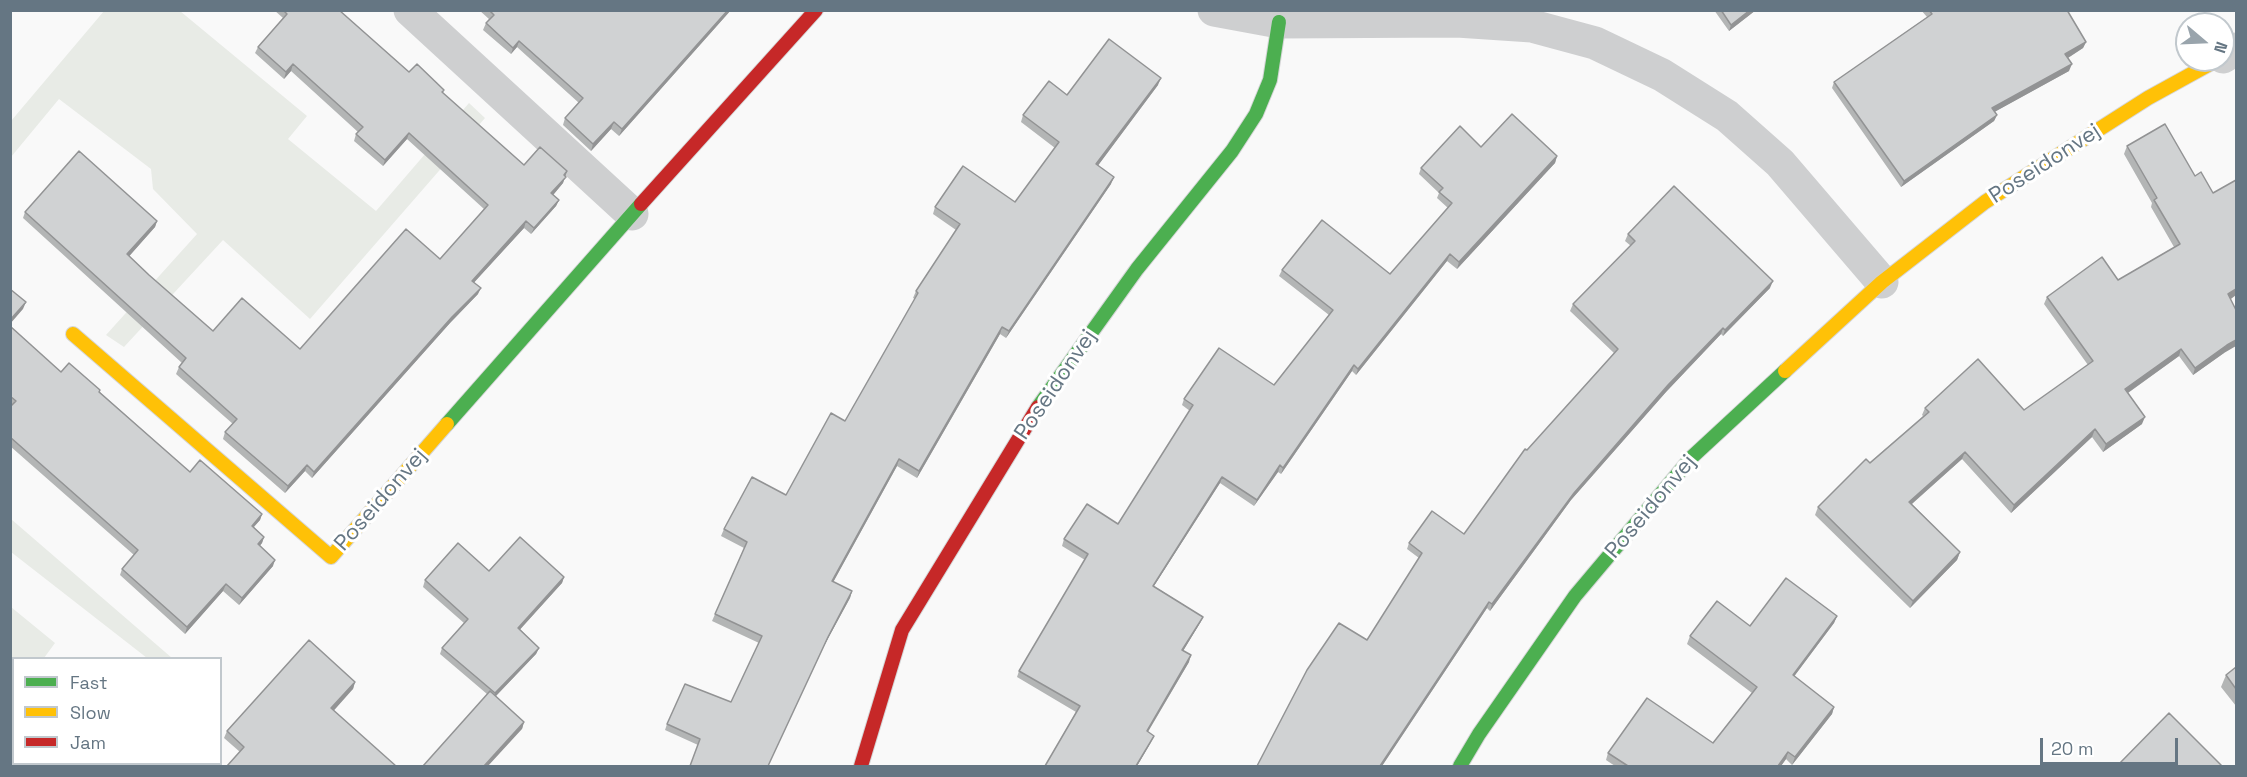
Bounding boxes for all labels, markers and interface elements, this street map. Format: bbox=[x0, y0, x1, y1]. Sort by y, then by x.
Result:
north arrow bbox=[2175, 12, 2235, 72]
text: N bbox=[2209, 39, 2232, 56]
street label: Poseidonvej bbox=[1984, 118, 2106, 210]
street label: Poseidonvej bbox=[1009, 325, 1103, 445]
street label: Poseidonvej bbox=[329, 443, 433, 557]
street label: Poseidonvej bbox=[1600, 450, 1702, 564]
legend bbox=[12, 657, 222, 765]
text: Fast bbox=[70, 671, 107, 694]
text: Slow bbox=[70, 701, 111, 724]
scale bar bbox=[2043, 726, 2181, 764]
text: Jam bbox=[70, 731, 106, 754]
text: 20 m bbox=[2051, 737, 2094, 760]

